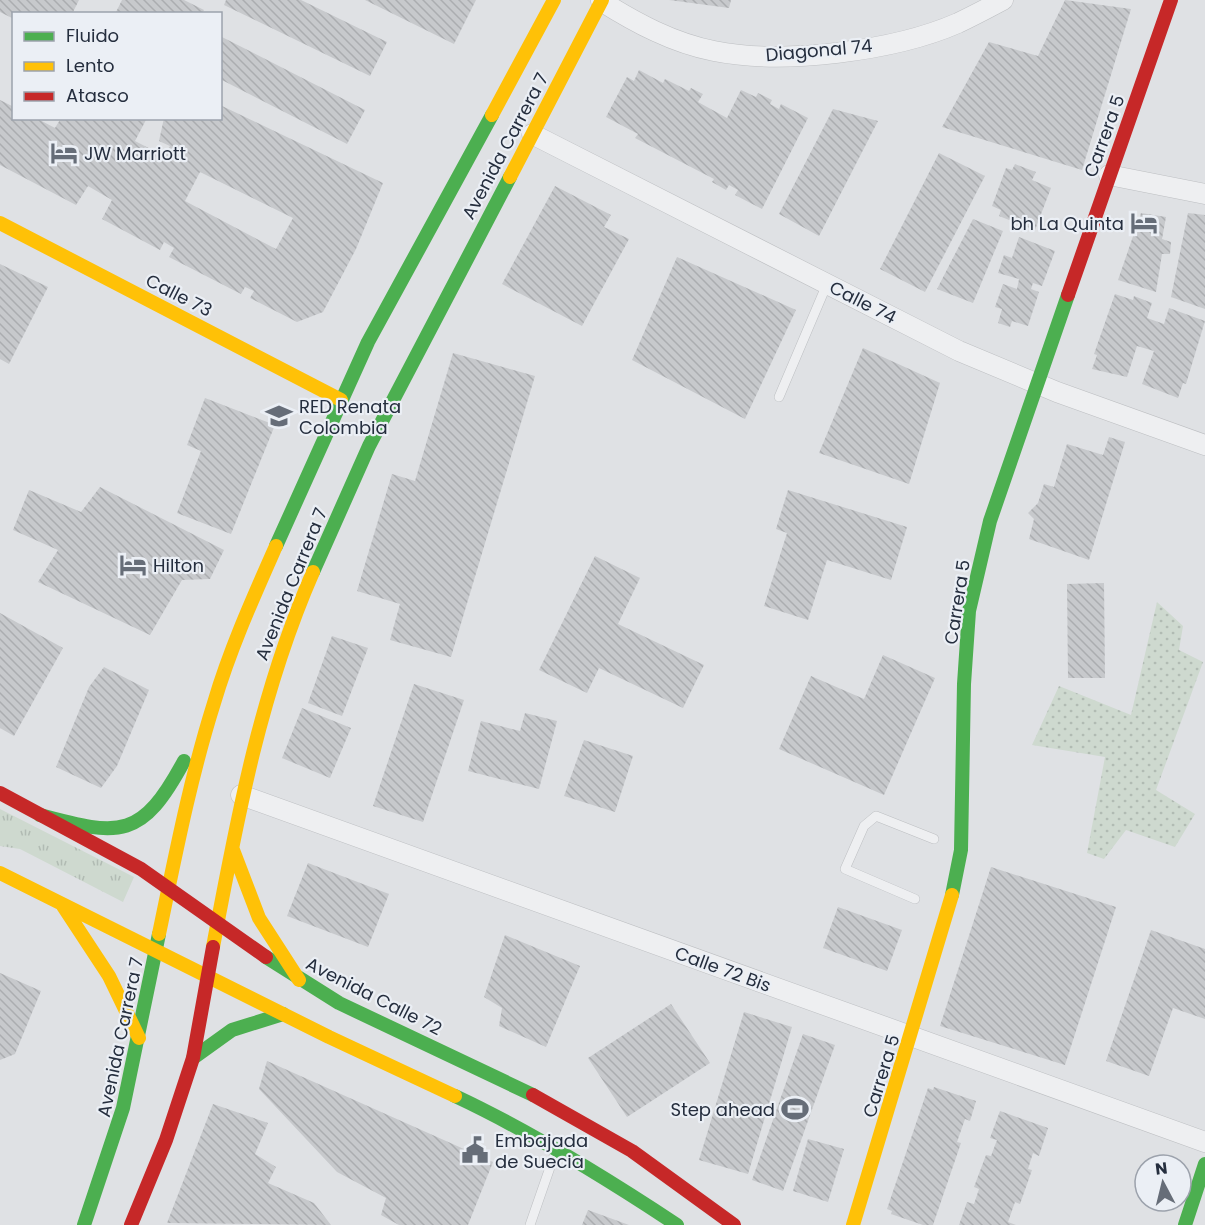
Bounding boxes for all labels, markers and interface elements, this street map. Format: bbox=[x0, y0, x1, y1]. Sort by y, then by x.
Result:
legend bbox=[12, 12, 222, 120]
text: Fluido bbox=[66, 23, 119, 48]
street label: Diagonal 74 bbox=[765, 33, 873, 67]
text: Lento bbox=[66, 53, 115, 78]
street label: Avenida Carrera 7 bbox=[456, 68, 554, 224]
text: Atasco bbox=[66, 83, 129, 108]
street label: Carrera 5 bbox=[1078, 91, 1130, 181]
hotel icon: JW Marriott bbox=[49, 138, 79, 168]
place label: JW Marriott bbox=[84, 141, 186, 166]
hotel icon: bh La Quinta bbox=[1129, 208, 1159, 238]
place label: bh La Quinta bbox=[1010, 211, 1124, 236]
street label: Calle 73 bbox=[142, 268, 216, 322]
street label: Calle 74 bbox=[825, 275, 901, 329]
place label: RED Renata Colombia bbox=[299, 394, 401, 440]
school or university icon: RED Renata Colombia bbox=[264, 401, 294, 431]
street label: Avenida Carrera 7 bbox=[249, 504, 333, 664]
hotel icon: Hilton bbox=[118, 550, 148, 580]
place label: Hilton bbox=[153, 553, 204, 578]
street label: Carrera 5 bbox=[938, 558, 976, 646]
street label: Calle 72 Bis bbox=[671, 940, 775, 998]
street label: Avenida Calle 72 bbox=[302, 951, 446, 1041]
street label: Avenida Carrera 7 bbox=[91, 955, 149, 1119]
street label: Carrera 5 bbox=[857, 1031, 905, 1121]
sports icon: Step ahead bbox=[780, 1094, 810, 1124]
place label: Step ahead bbox=[671, 1097, 775, 1122]
place label: Embajada de Suecia bbox=[495, 1128, 588, 1174]
public building icon: Embajada de Suecia bbox=[460, 1135, 490, 1165]
north arrow bbox=[1133, 1153, 1193, 1213]
text: N bbox=[1154, 1156, 1169, 1181]

